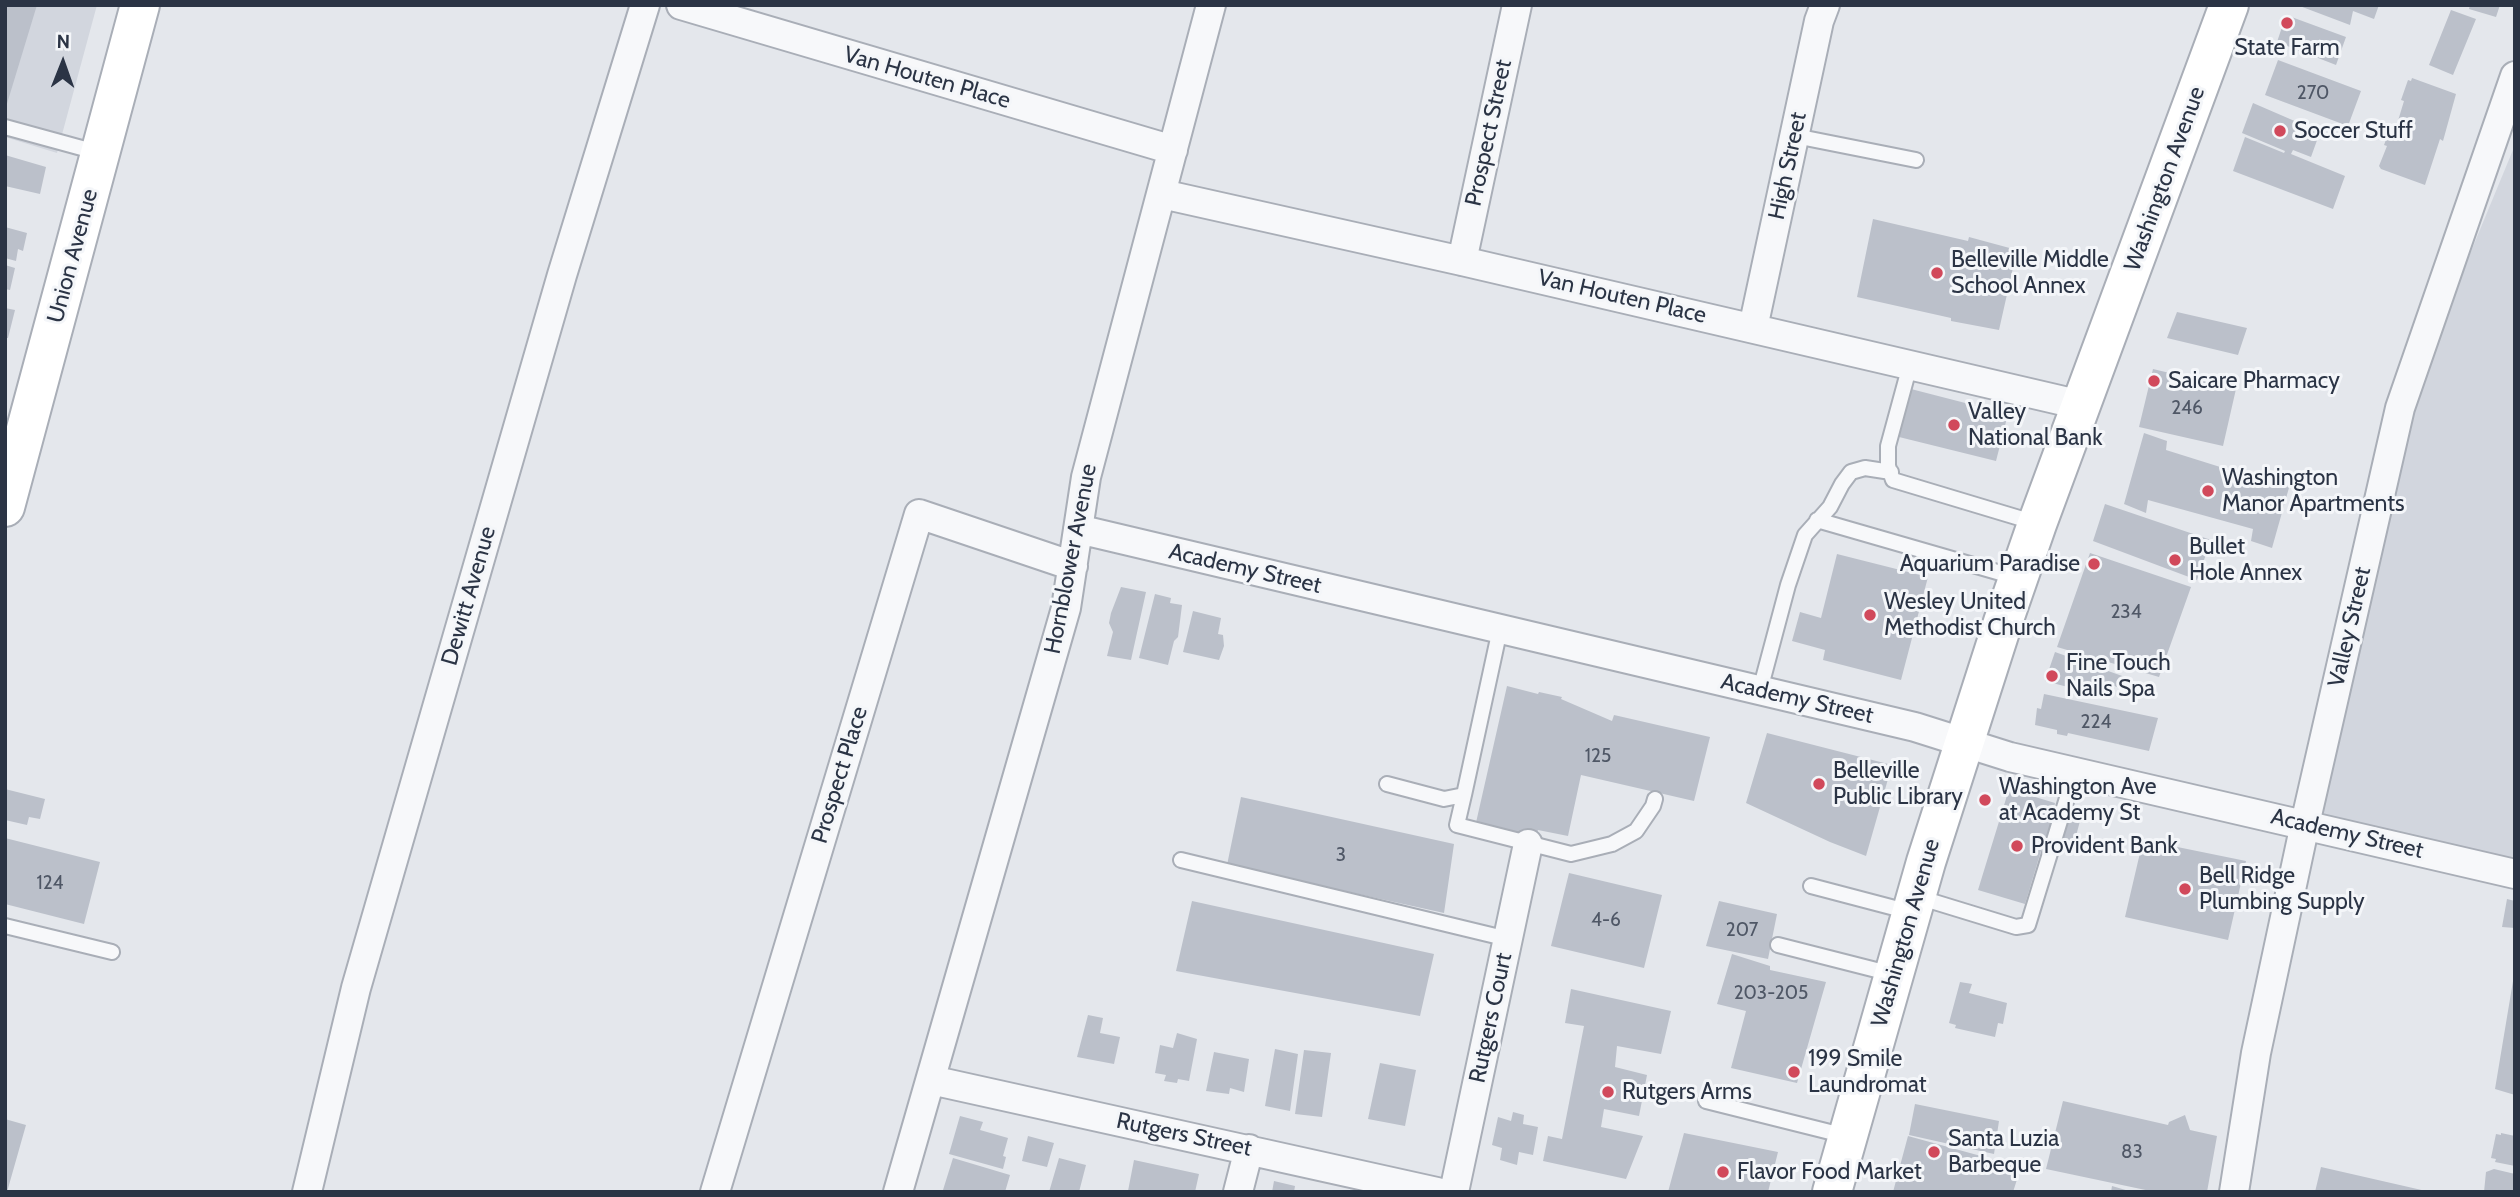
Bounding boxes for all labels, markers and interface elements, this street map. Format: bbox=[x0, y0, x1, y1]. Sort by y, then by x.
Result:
marker: State Farm bbox=[2279, 15, 2295, 31]
north arrow bbox=[28, 28, 98, 98]
text: N bbox=[56, 30, 70, 53]
place label: State Farm bbox=[2234, 34, 2340, 62]
street label: Van Houten Place bbox=[841, 41, 1013, 115]
street label: Prospect Street bbox=[1460, 57, 1518, 209]
house number: 270 bbox=[2297, 82, 2329, 104]
street label: Washington Avenue bbox=[2119, 83, 2211, 275]
street label: High Street bbox=[1763, 110, 1813, 222]
place label: Soccer Stuff bbox=[2294, 117, 2413, 145]
marker: Soccer Stuff bbox=[2272, 123, 2288, 139]
street label: Union Avenue bbox=[42, 186, 104, 326]
place label: Belleville Middle School Annex bbox=[1951, 246, 2109, 300]
street label: Van Houten Place bbox=[1535, 264, 1709, 330]
marker: Belleville Middle School Annex bbox=[1929, 265, 1945, 281]
place label: Saicare Pharmacy bbox=[2168, 367, 2340, 395]
marker: Saicare Pharmacy bbox=[2146, 373, 2162, 389]
house number: 246 bbox=[2171, 397, 2203, 419]
place label: Valley National Bank bbox=[1968, 398, 2102, 452]
marker: Valley National Bank bbox=[1946, 417, 1962, 433]
street label: Hornblower Avenue bbox=[1039, 462, 1103, 656]
place label: Washington Manor Apartments bbox=[2222, 464, 2404, 518]
marker: Washington Manor Apartments bbox=[2200, 483, 2216, 499]
street label: Dewitt Avenue bbox=[436, 523, 502, 669]
place label: Bullet Hole Annex bbox=[2189, 533, 2302, 587]
street label: Academy Street bbox=[1166, 538, 1324, 600]
place label: Aquarium Paradise bbox=[1900, 550, 2080, 578]
marker: Bullet Hole Annex bbox=[2167, 552, 2183, 568]
marker: Aquarium Paradise bbox=[2086, 556, 2102, 572]
street label: Valley Street bbox=[2323, 564, 2377, 690]
place label: Wesley United Methodist Church bbox=[1884, 588, 2056, 642]
house number: 234 bbox=[2110, 601, 2142, 623]
marker: Wesley United Methodist Church bbox=[1862, 607, 1878, 623]
place label: Fine Touch Nails Spa bbox=[2066, 649, 2171, 703]
street label: Academy Street bbox=[1718, 668, 1876, 730]
marker: Fine Touch Nails Spa bbox=[2044, 668, 2060, 684]
street label: Prospect Place bbox=[806, 703, 874, 847]
house number: 224 bbox=[2081, 711, 2111, 733]
house number: 125 bbox=[1585, 745, 1611, 767]
place label: Belleville Public Library bbox=[1833, 757, 1963, 811]
place label: Washington Ave at Academy St bbox=[1999, 773, 2157, 827]
marker: Belleville Public Library bbox=[1811, 776, 1827, 792]
marker: Washington Ave at Academy St bbox=[1977, 792, 1993, 808]
street label: Academy Street bbox=[2268, 803, 2426, 865]
place label: Provident Bank bbox=[2031, 832, 2178, 860]
street label: Washington Avenue bbox=[1866, 836, 1946, 1030]
marker: Provident Bank bbox=[2009, 838, 2025, 854]
house number: 3 bbox=[1336, 844, 1346, 866]
place label: Bell Ridge Plumbing Supply bbox=[2199, 862, 2365, 916]
house number: 124 bbox=[36, 872, 64, 894]
marker: Bell Ridge Plumbing Supply bbox=[2177, 881, 2193, 897]
house number: 4-6 bbox=[1591, 909, 1621, 931]
house number: 207 bbox=[1726, 919, 1758, 941]
street label: Rutgers Court bbox=[1464, 950, 1518, 1086]
house number: 203-205 bbox=[1734, 982, 1808, 1004]
place label: 199 Smile Laundromat bbox=[1808, 1045, 1927, 1099]
marker: 199 Smile Laundromat bbox=[1786, 1064, 1802, 1080]
place label: Rutgers Arms bbox=[1622, 1078, 1752, 1106]
marker: Rutgers Arms bbox=[1600, 1084, 1616, 1100]
street label: Rutgers Street bbox=[1114, 1107, 1254, 1163]
place label: Santa Luzia Barbeque bbox=[1948, 1125, 2059, 1179]
house number: 83 bbox=[2121, 1141, 2143, 1163]
marker: Santa Luzia Barbeque bbox=[1926, 1144, 1942, 1160]
place label: Flavor Food Market bbox=[1737, 1158, 1922, 1186]
marker: Flavor Food Market bbox=[1715, 1164, 1731, 1180]

